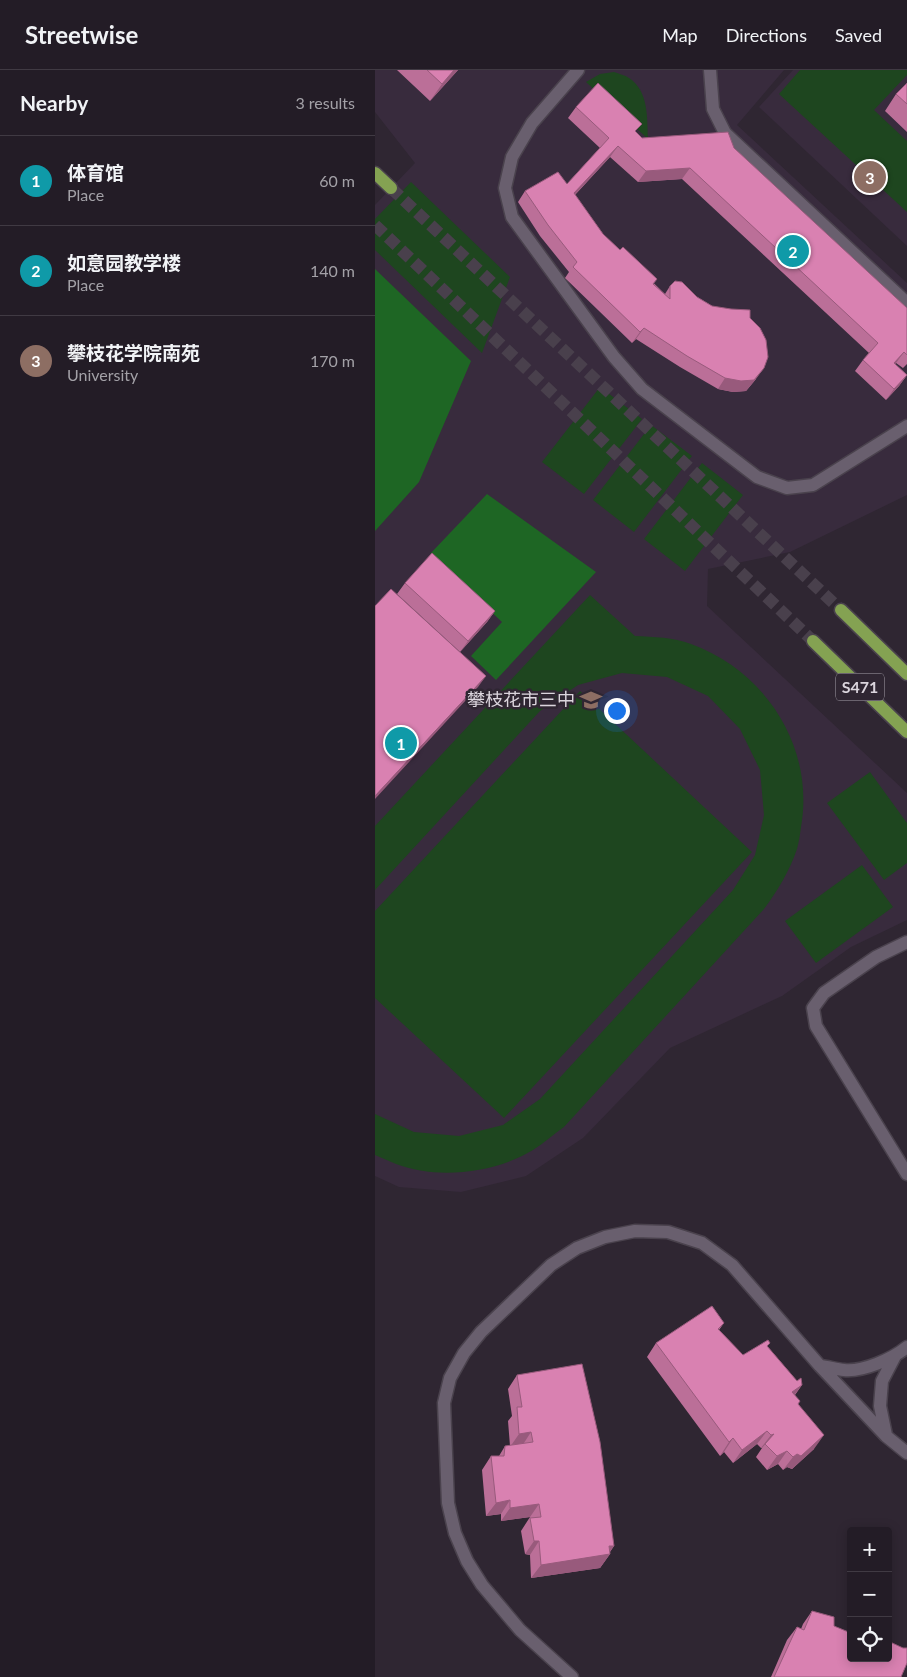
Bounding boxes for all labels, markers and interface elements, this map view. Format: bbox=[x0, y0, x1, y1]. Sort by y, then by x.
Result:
text: Streetwise bbox=[25, 20, 138, 49]
text: Map bbox=[662, 24, 698, 46]
text: Directions bbox=[726, 24, 807, 46]
text: Saved bbox=[835, 24, 882, 46]
text: Nearby bbox=[20, 90, 88, 115]
text: 3 results bbox=[295, 93, 355, 112]
pin: 3 bbox=[854, 158, 886, 196]
text: 体育馆 bbox=[67, 161, 124, 184]
text: 1 bbox=[31, 171, 41, 190]
text: 60 m bbox=[319, 171, 355, 190]
text: Place bbox=[67, 185, 104, 204]
pin: 2 bbox=[777, 232, 809, 270]
text: 如意园教学楼 bbox=[67, 251, 181, 274]
text: 2 bbox=[31, 261, 41, 280]
text: 140 m bbox=[310, 261, 355, 280]
text: Place bbox=[67, 275, 104, 294]
text: 攀枝花学院南苑 bbox=[67, 341, 200, 364]
text: 3 bbox=[31, 351, 41, 370]
text: 170 m bbox=[310, 351, 355, 370]
text: University bbox=[67, 365, 138, 384]
road number: S471 bbox=[836, 674, 884, 700]
school or university icon: 攀枝花市三中 bbox=[578, 687, 604, 713]
place label: 攀枝花市三中 bbox=[467, 688, 575, 710]
your location bbox=[604, 698, 630, 724]
pin: 1 bbox=[385, 724, 417, 762]
map controls bbox=[847, 1527, 892, 1662]
button: + bbox=[847, 1527, 892, 1572]
button: − bbox=[847, 1572, 892, 1617]
button: locate bbox=[847, 1617, 892, 1662]

